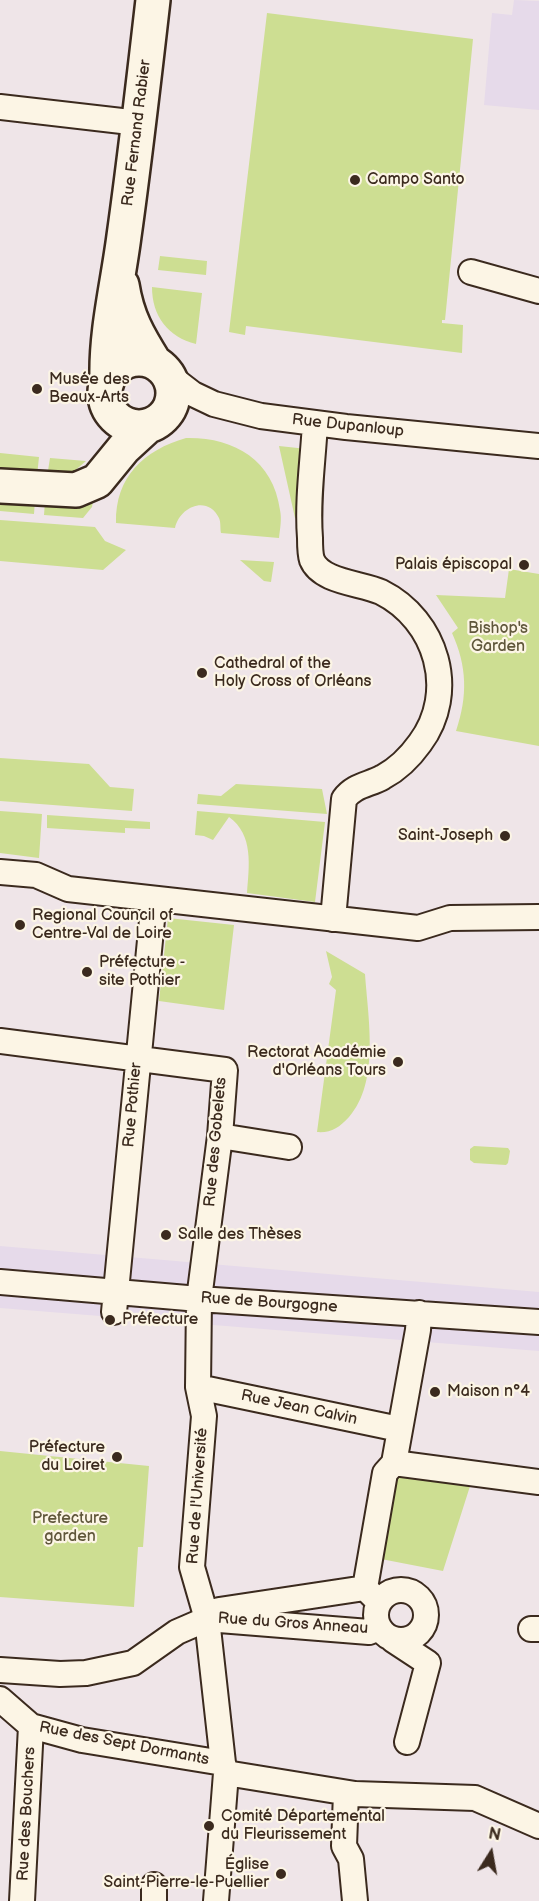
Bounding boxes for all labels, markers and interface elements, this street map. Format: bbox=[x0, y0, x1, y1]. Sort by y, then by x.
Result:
street label: Rue Fernand Rabier bbox=[118, 59, 156, 207]
place label: Campo Santo bbox=[367, 170, 465, 190]
marker: Campo Santo bbox=[348, 173, 362, 187]
place label: Musée des Beaux-Arts bbox=[49, 370, 130, 408]
marker: Musée des Beaux-Arts bbox=[30, 382, 44, 396]
street label: Rue Dupanloup bbox=[291, 411, 405, 441]
place label: Palais épiscopal bbox=[395, 555, 512, 575]
marker: Palais épiscopal bbox=[517, 558, 531, 572]
park label: Bishop's Garden bbox=[468, 619, 528, 657]
place label: Cathedral of the Holy Cross of Orléans bbox=[214, 654, 371, 692]
marker: Cathedral of the Holy Cross of Orléans bbox=[195, 666, 209, 680]
place label: Saint-Joseph bbox=[398, 826, 493, 846]
marker: Saint-Joseph bbox=[498, 829, 512, 843]
place label: Regional Council of Centre-Val de Loire bbox=[32, 906, 173, 944]
marker: Regional Council of Centre-Val de Loire bbox=[13, 918, 27, 932]
place label: Préfecture - site Pothier bbox=[99, 953, 185, 991]
marker: Préfecture - site Pothier bbox=[80, 965, 94, 979]
place label: Rectorat Académie d'Orléans Tours bbox=[247, 1043, 386, 1081]
marker: Rectorat Académie d'Orléans Tours bbox=[391, 1055, 405, 1069]
street label: Rue Pothier bbox=[120, 1062, 146, 1148]
street label: Rue des Gobelets bbox=[201, 1076, 231, 1208]
place label: Salle des Thèses bbox=[178, 1225, 301, 1245]
marker: Salle des Thèses bbox=[159, 1228, 173, 1242]
street label: Rue de Bourgogne bbox=[200, 1289, 338, 1317]
place label: Préfecture bbox=[122, 1310, 198, 1330]
marker: Préfecture bbox=[103, 1313, 117, 1327]
place label: Maison n°4 bbox=[447, 1382, 530, 1402]
marker: Maison n°4 bbox=[428, 1385, 442, 1399]
street label: Rue Jean Calvin bbox=[239, 1386, 359, 1430]
street label: Rue de l'Université bbox=[184, 1427, 212, 1565]
place label: Préfecture du Loiret bbox=[29, 1438, 105, 1476]
marker: Préfecture du Loiret bbox=[110, 1450, 124, 1464]
park label: Prefecture garden bbox=[32, 1509, 108, 1547]
street label: Rue du Gros Anneau bbox=[217, 1609, 369, 1639]
street label: Rue des Sept Dormants bbox=[37, 1718, 211, 1770]
street label: Rue des Bouchers bbox=[14, 1746, 40, 1882]
place label: Comité Départemental du Fleurissement bbox=[221, 1807, 385, 1845]
marker: Comité Départemental du Fleurissement bbox=[202, 1819, 216, 1833]
north arrow bbox=[461, 1823, 521, 1883]
text: N bbox=[487, 1824, 502, 1845]
place label: Église Saint-Pierre-le-Puellier bbox=[103, 1855, 269, 1893]
marker: Église Saint-Pierre-le-Puellier bbox=[274, 1867, 288, 1881]

